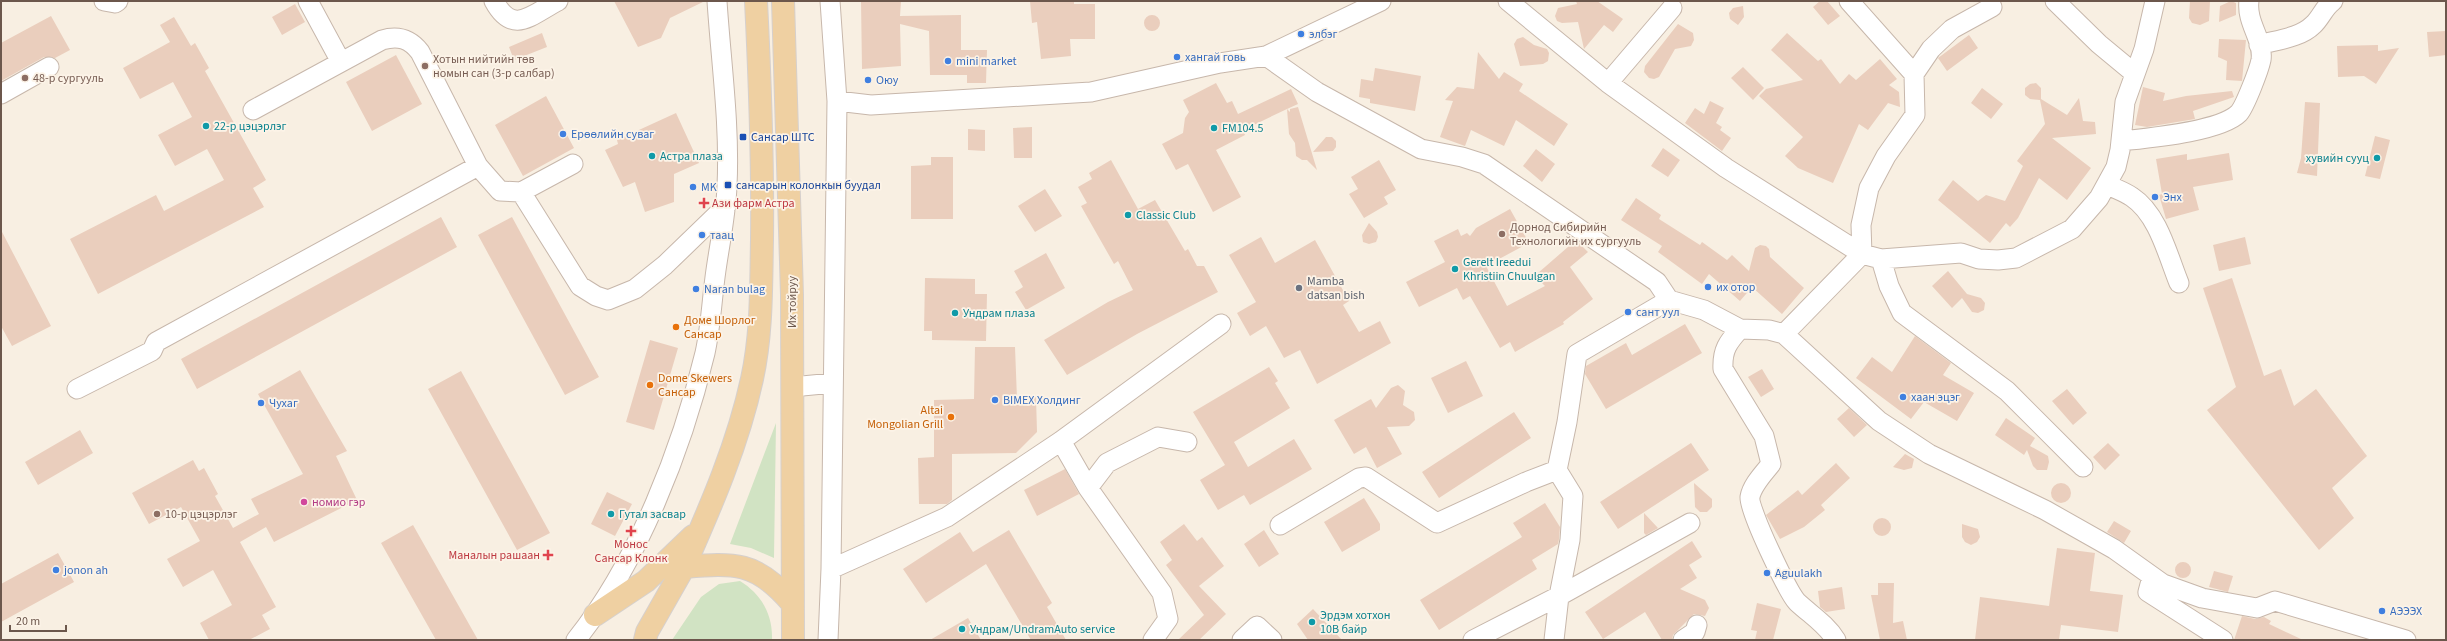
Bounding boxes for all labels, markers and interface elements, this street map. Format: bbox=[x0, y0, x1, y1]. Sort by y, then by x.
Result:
place label: элбэг bbox=[1309, 26, 1338, 43]
marker: элбэг bbox=[1296, 29, 1306, 39]
place label: хангай говь bbox=[1185, 49, 1246, 66]
place label: Хотын нийтийн төв номын сан (3-р салбар) bbox=[433, 51, 555, 82]
marker: хангай говь bbox=[1172, 52, 1182, 62]
place label: mini market bbox=[956, 53, 1017, 70]
marker: mini market bbox=[943, 56, 953, 66]
marker: Хотын нийтийн төв номын сан (3-р салбар) bbox=[420, 61, 430, 71]
place label: 48-р сургууль bbox=[33, 70, 104, 87]
place label: Оюу bbox=[876, 72, 899, 89]
marker: 48-р сургууль bbox=[20, 73, 30, 83]
marker: Оюу bbox=[863, 75, 873, 85]
place label: 22-р цэцэрлэг bbox=[214, 118, 287, 135]
place label: FM104.5 bbox=[1222, 120, 1264, 137]
marker: 22-р цэцэрлэг bbox=[201, 121, 211, 131]
marker: FM104.5 bbox=[1209, 123, 1219, 133]
place label: Ерөөлийн суваг bbox=[571, 126, 654, 143]
marker: Ерөөлийн суваг bbox=[558, 129, 568, 139]
place label: Сансар ШТС bbox=[751, 129, 815, 146]
marker: Сансар ШТС bbox=[738, 132, 748, 142]
place label: Астра плаза bbox=[660, 148, 723, 165]
place label: хувийн сууц bbox=[2306, 150, 2369, 167]
marker: Астра плаза bbox=[647, 151, 657, 161]
marker: хувийн сууц bbox=[2372, 153, 2382, 163]
place label: сансарын колонкын буудал bbox=[736, 177, 881, 194]
place label: MK bbox=[701, 179, 717, 196]
marker: сансарын колонкын буудал bbox=[723, 180, 733, 190]
marker: MK bbox=[688, 182, 698, 192]
place label: Энх bbox=[2163, 189, 2183, 206]
marker: Энх bbox=[2150, 192, 2160, 202]
place label: Ази фарм Астра bbox=[712, 195, 795, 212]
marker: Ази фарм Астра bbox=[699, 198, 709, 208]
place label: Classic Club bbox=[1136, 207, 1196, 224]
marker: Classic Club bbox=[1123, 210, 1133, 220]
place label: Дорнод Сибирийн Технологийн их сургууль bbox=[1510, 219, 1641, 250]
place label: таац bbox=[710, 227, 734, 244]
marker: Дорнод Сибирийн Технологийн их сургууль bbox=[1497, 229, 1507, 239]
marker: таац bbox=[697, 230, 707, 240]
place label: Gerelt Ireedui Khristiin Chuulgan bbox=[1463, 254, 1555, 285]
marker: Gerelt Ireedui Khristiin Chuulgan bbox=[1450, 264, 1460, 274]
place label: Mamba datsan bish bbox=[1307, 273, 1365, 304]
street label: Их тойруу bbox=[784, 276, 801, 328]
place label: их отор bbox=[1716, 279, 1756, 296]
place label: Naran bulag bbox=[704, 281, 765, 298]
marker: их отор bbox=[1703, 282, 1713, 292]
marker: Mamba datsan bish bbox=[1294, 283, 1304, 293]
marker: Naran bulag bbox=[691, 284, 701, 294]
place label: сант уул bbox=[1636, 304, 1680, 321]
place label: Ундрам плаза bbox=[963, 305, 1035, 322]
marker: сант уул bbox=[1623, 307, 1633, 317]
marker: Ундрам плаза bbox=[950, 308, 960, 318]
place label: Доме Шорлог Сансар bbox=[684, 312, 756, 343]
marker: Доме Шорлог Сансар bbox=[671, 322, 681, 332]
place label: Dome Skewers Сансар bbox=[658, 370, 732, 401]
marker: Dome Skewers Сансар bbox=[645, 380, 655, 390]
place label: хаан эцэг bbox=[1911, 389, 1960, 406]
place label: BIMEX Холдинг bbox=[1003, 392, 1081, 409]
marker: хаан эцэг bbox=[1898, 392, 1908, 402]
place label: Чухаг bbox=[269, 395, 298, 412]
marker: BIMEX Холдинг bbox=[990, 395, 1000, 405]
marker: Чухаг bbox=[256, 398, 266, 408]
place label: Altai Mongolian Grill bbox=[867, 402, 943, 433]
marker: Altai Mongolian Grill bbox=[946, 412, 956, 422]
place label: номио гэр bbox=[312, 494, 366, 511]
marker: номио гэр bbox=[299, 497, 309, 507]
place label: 10-р цэцэрлэг bbox=[165, 506, 238, 523]
place label: Гутал засвар bbox=[619, 506, 686, 523]
marker: 10-р цэцэрлэг bbox=[152, 509, 162, 519]
marker: Гутал засвар bbox=[606, 509, 616, 519]
marker: Монос Сансар Клонк bbox=[626, 526, 636, 536]
place label: Монос Сансар Клонк bbox=[595, 536, 667, 567]
place label: Маналын рашаан bbox=[448, 547, 540, 564]
marker: Маналын рашаан bbox=[543, 550, 553, 560]
place label: jonon ah bbox=[63, 562, 108, 579]
marker: jonon ah bbox=[51, 565, 61, 575]
place label: Aguulakh bbox=[1775, 565, 1822, 582]
marker: Aguulakh bbox=[1762, 568, 1772, 578]
place label: АЭЭЭХ bbox=[2390, 603, 2422, 620]
marker: АЭЭЭХ bbox=[2377, 606, 2387, 616]
scale bar bbox=[10, 607, 66, 633]
place label: Эрдэм хотхон 10В байр bbox=[1320, 607, 1391, 638]
text: 20 m bbox=[16, 613, 40, 630]
marker: Эрдэм хотхон 10В байр bbox=[1307, 617, 1317, 627]
place label: Ундрам/UndramAuto service bbox=[970, 621, 1115, 638]
marker: Ундрам/UndramAuto service bbox=[957, 624, 967, 634]

